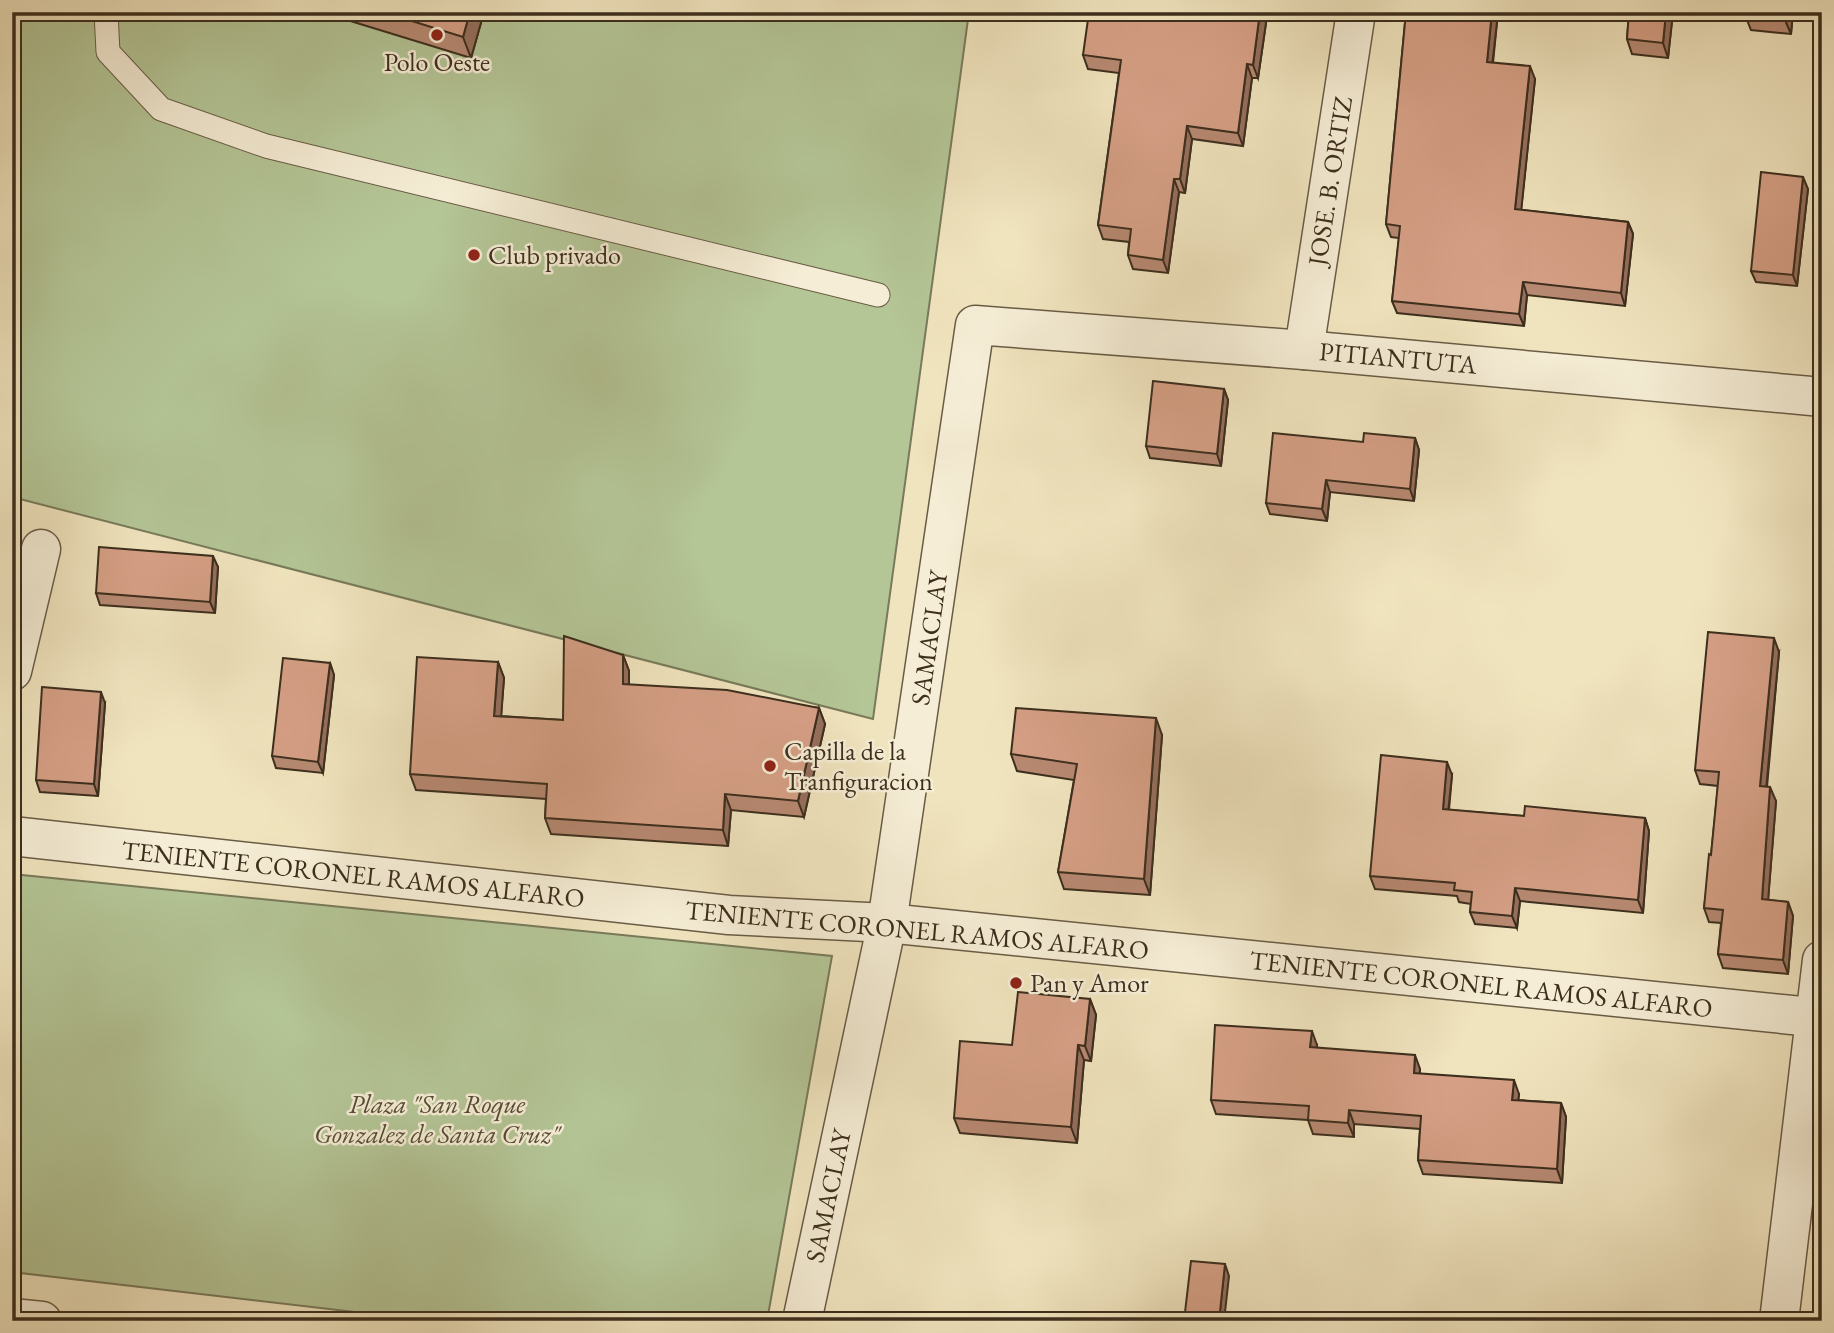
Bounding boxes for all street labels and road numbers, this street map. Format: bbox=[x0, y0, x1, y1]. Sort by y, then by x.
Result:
street label: JOSE. B. ORTIZ bbox=[1300, 94, 1360, 270]
street label: PITIANTUTA bbox=[1318, 334, 1479, 382]
street label: SAMACLAY bbox=[903, 567, 956, 707]
street label: TENIENTE CORONEL RAMOS ALFARO bbox=[120, 833, 586, 915]
street label: TENIENTE CORONEL RAMOS ALFARO bbox=[684, 893, 1150, 967]
street label: TENIENTE CORONEL RAMOS ALFARO bbox=[1248, 943, 1714, 1025]
street label: SAMACLAY bbox=[797, 1124, 859, 1266]

